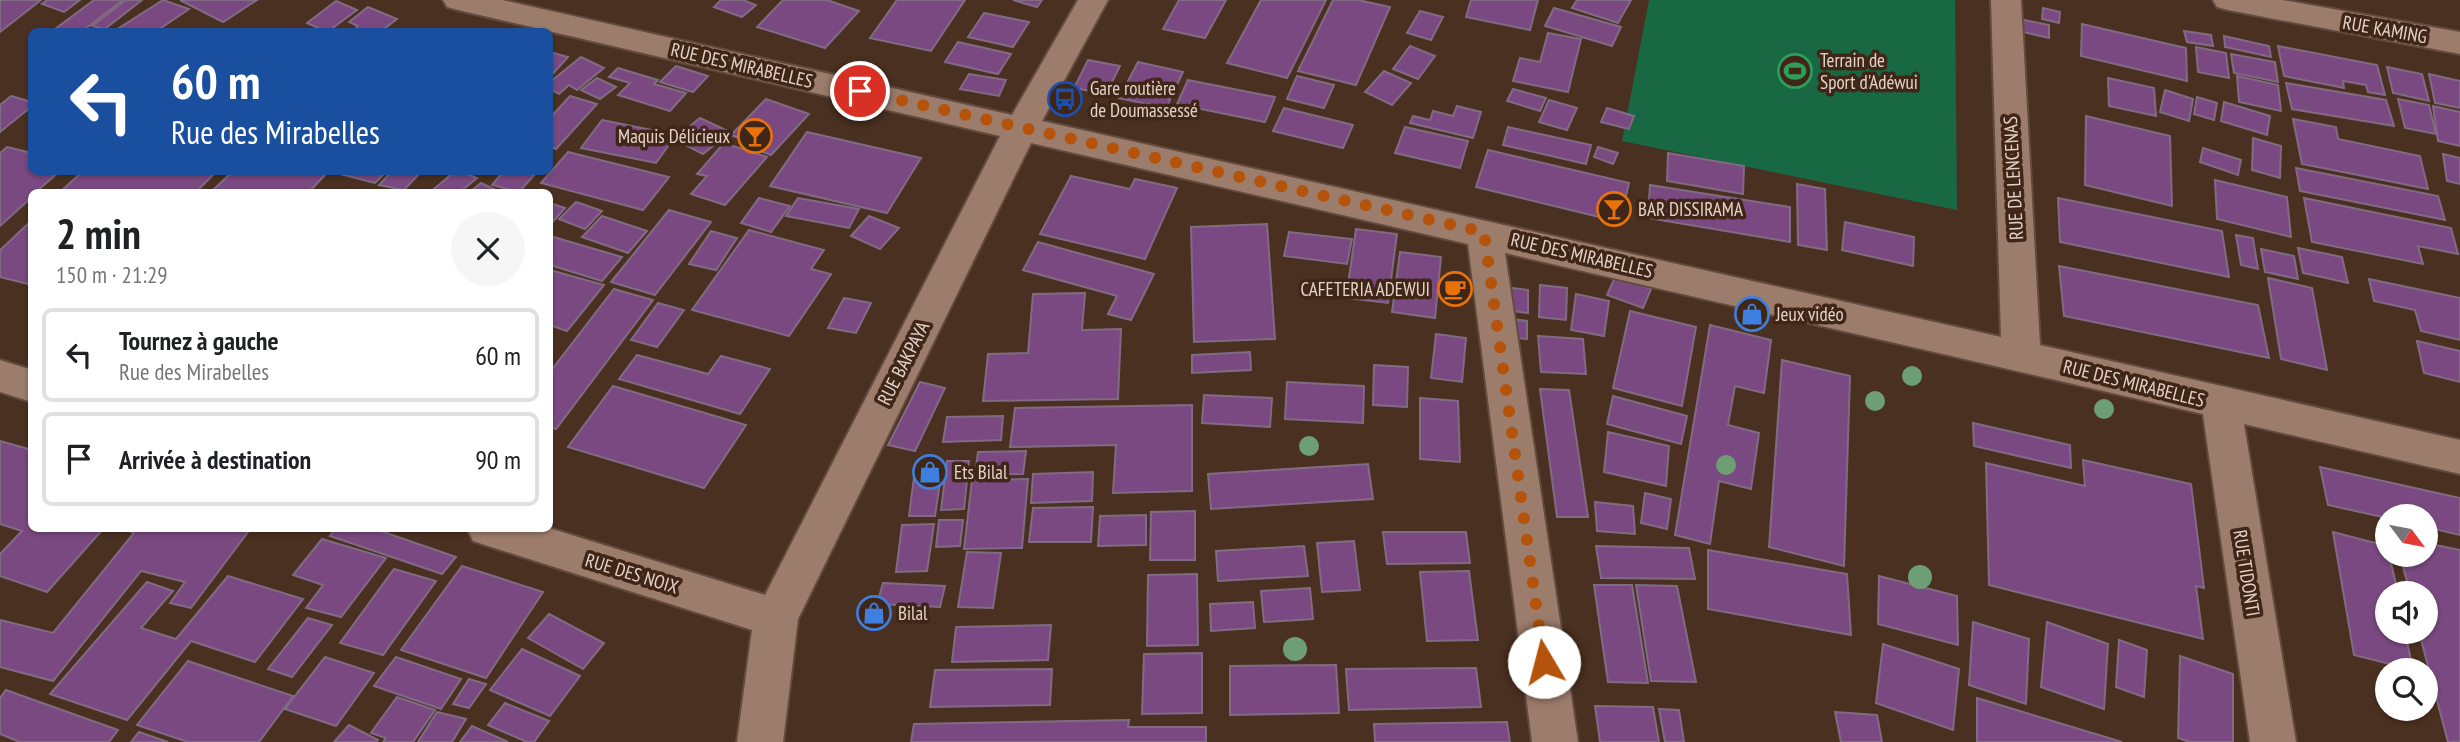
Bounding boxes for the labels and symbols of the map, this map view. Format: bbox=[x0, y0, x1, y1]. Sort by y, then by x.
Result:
street label: RUE KAMING bbox=[2341, 10, 2429, 48]
street label: RUE DES MIRABELLES bbox=[669, 37, 815, 93]
place label: Terrain de Sport d'Adéwui bbox=[1820, 48, 1918, 94]
sports icon: Terrain de Sport d'Adéwui bbox=[1776, 52, 1814, 90]
pin bbox=[830, 61, 890, 121]
place label: Gare routière de Doumassessé bbox=[1090, 76, 1198, 122]
bus stop icon: Gare routière de Doumassessé bbox=[1046, 80, 1084, 118]
street label: RUE DE LENCENAS bbox=[1998, 116, 2028, 240]
bar icon: Maquis Délicieux bbox=[736, 117, 774, 155]
place label: Maquis Délicieux bbox=[618, 124, 730, 148]
bar icon: BAR DISSIRAMA bbox=[1595, 190, 1633, 228]
place label: BAR DISSIRAMA bbox=[1638, 197, 1743, 221]
street label: RUE DES MIRABELLES bbox=[1509, 227, 1655, 283]
cafe icon: CAFETERIA ADEWUI bbox=[1436, 270, 1474, 308]
place label: CAFETERIA ADEWUI bbox=[1301, 277, 1430, 301]
shop icon: Jeux vidéo bbox=[1733, 295, 1771, 333]
place label: Jeux vidéo bbox=[1775, 302, 1844, 326]
street label: RUE BAKPAYA bbox=[872, 317, 934, 409]
street label: RUE DES MIRABELLES bbox=[2061, 354, 2207, 412]
shop icon: Ets Bilal bbox=[911, 453, 949, 491]
place label: Ets Bilal bbox=[954, 460, 1008, 484]
north arrow bbox=[2375, 504, 2438, 567]
street label: RUE TIDONTI bbox=[2228, 528, 2266, 618]
street label: RUE DES NOIX bbox=[583, 547, 682, 599]
shop icon: Bilal bbox=[855, 594, 893, 632]
place label: Bilal bbox=[898, 601, 928, 625]
position arrow bbox=[1507, 625, 1581, 699]

